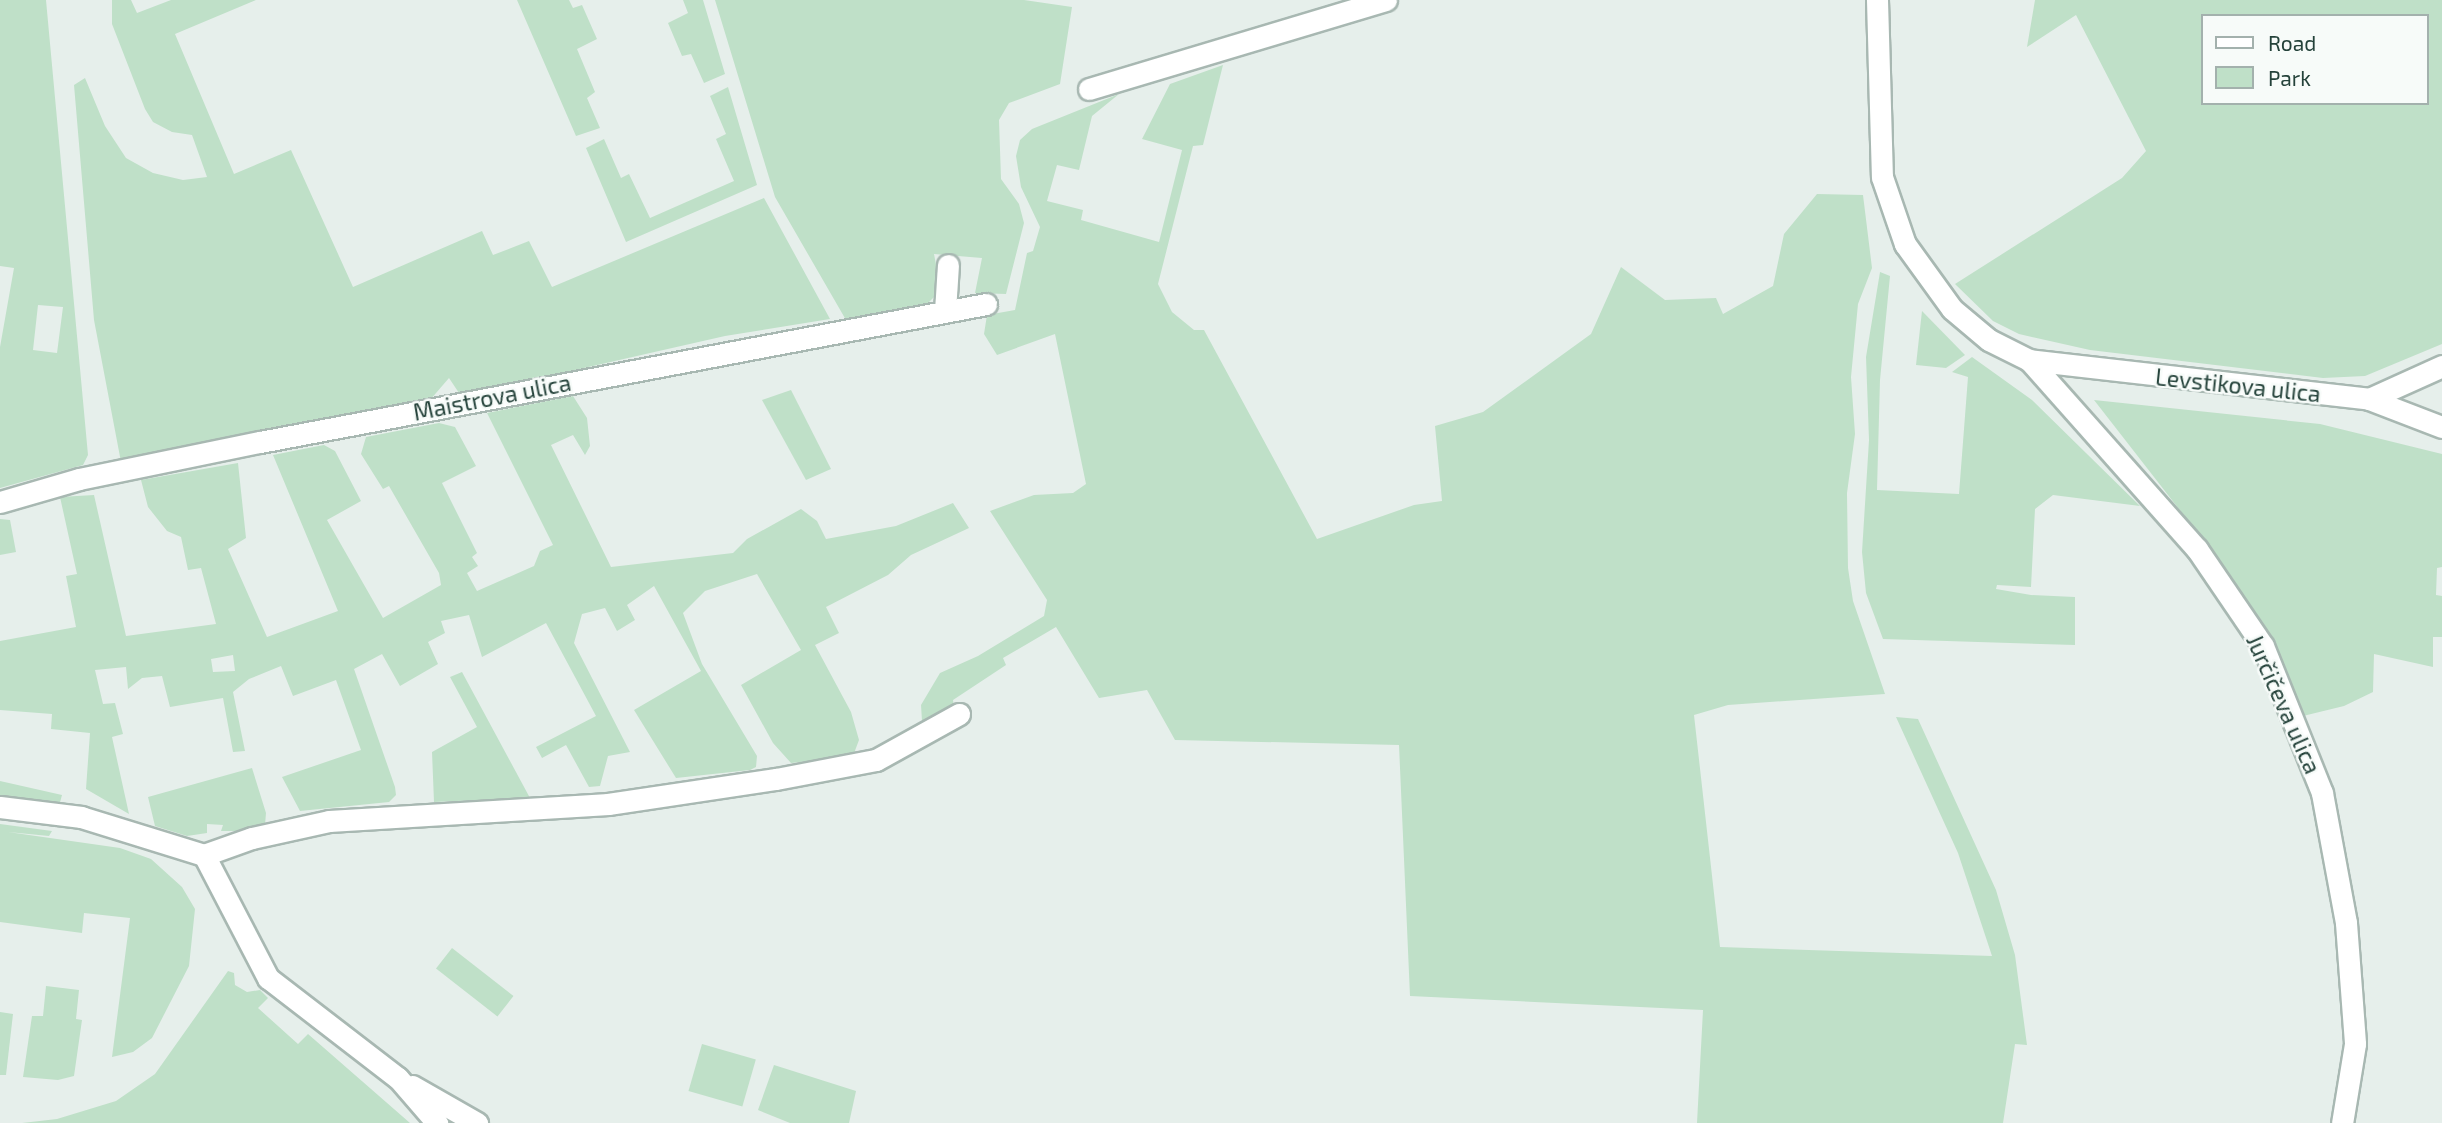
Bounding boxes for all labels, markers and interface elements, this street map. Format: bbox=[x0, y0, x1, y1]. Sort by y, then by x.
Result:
legend bbox=[2200, 14, 2428, 105]
text: Road bbox=[2268, 30, 2316, 55]
text: Park bbox=[2268, 65, 2311, 90]
street label: Levstikova ulica bbox=[2154, 363, 2322, 407]
street label: Maistrova ulica bbox=[411, 368, 573, 426]
street label: Jurčičeva ulica bbox=[2241, 630, 2327, 778]

